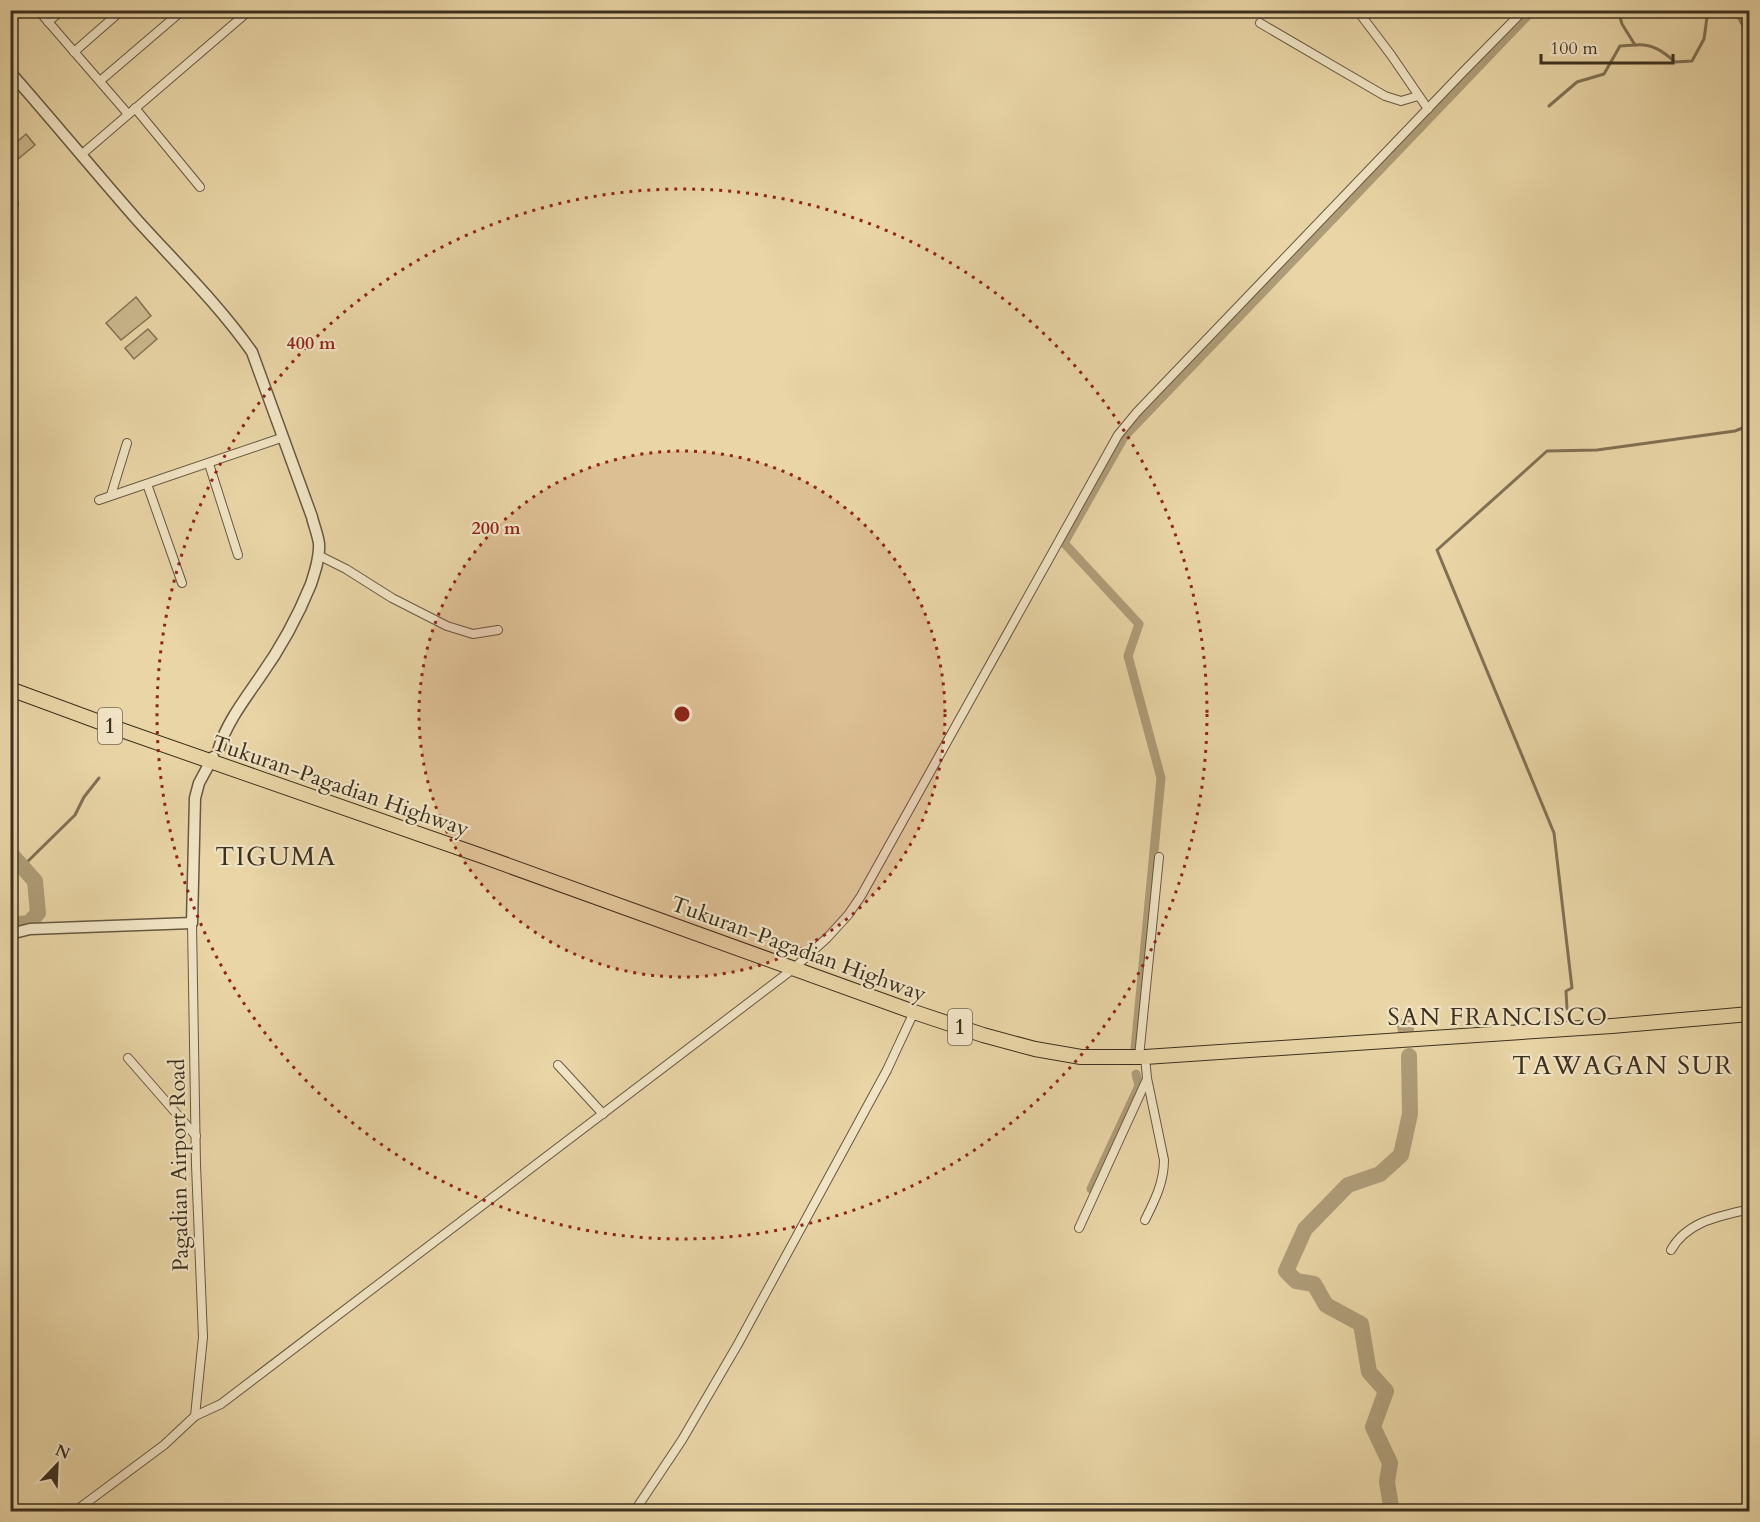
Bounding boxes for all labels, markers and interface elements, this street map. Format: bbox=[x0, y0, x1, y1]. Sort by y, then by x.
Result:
scale bar bbox=[1541, 27, 1673, 65]
text: 100 m bbox=[1550, 36, 1598, 61]
text: 400 m bbox=[286, 331, 336, 356]
text: 200 m bbox=[471, 516, 521, 541]
centre of rings bbox=[672, 704, 692, 724]
road number: 1 bbox=[98, 708, 122, 744]
street label: Tukuran-Pagadian Highway bbox=[208, 728, 473, 844]
district label: TIGUMA bbox=[215, 839, 337, 874]
street label: Tukuran-Pagadian Highway bbox=[667, 889, 931, 1009]
district label: SAN FRANCISCO bbox=[1387, 1001, 1609, 1034]
road number: 1 bbox=[948, 1009, 972, 1045]
district label: TAWAGAN SUR bbox=[1512, 1048, 1734, 1083]
street label: Pagadian Airport Road bbox=[162, 1058, 196, 1272]
north arrow bbox=[27, 1435, 87, 1495]
text: N bbox=[52, 1439, 73, 1465]

